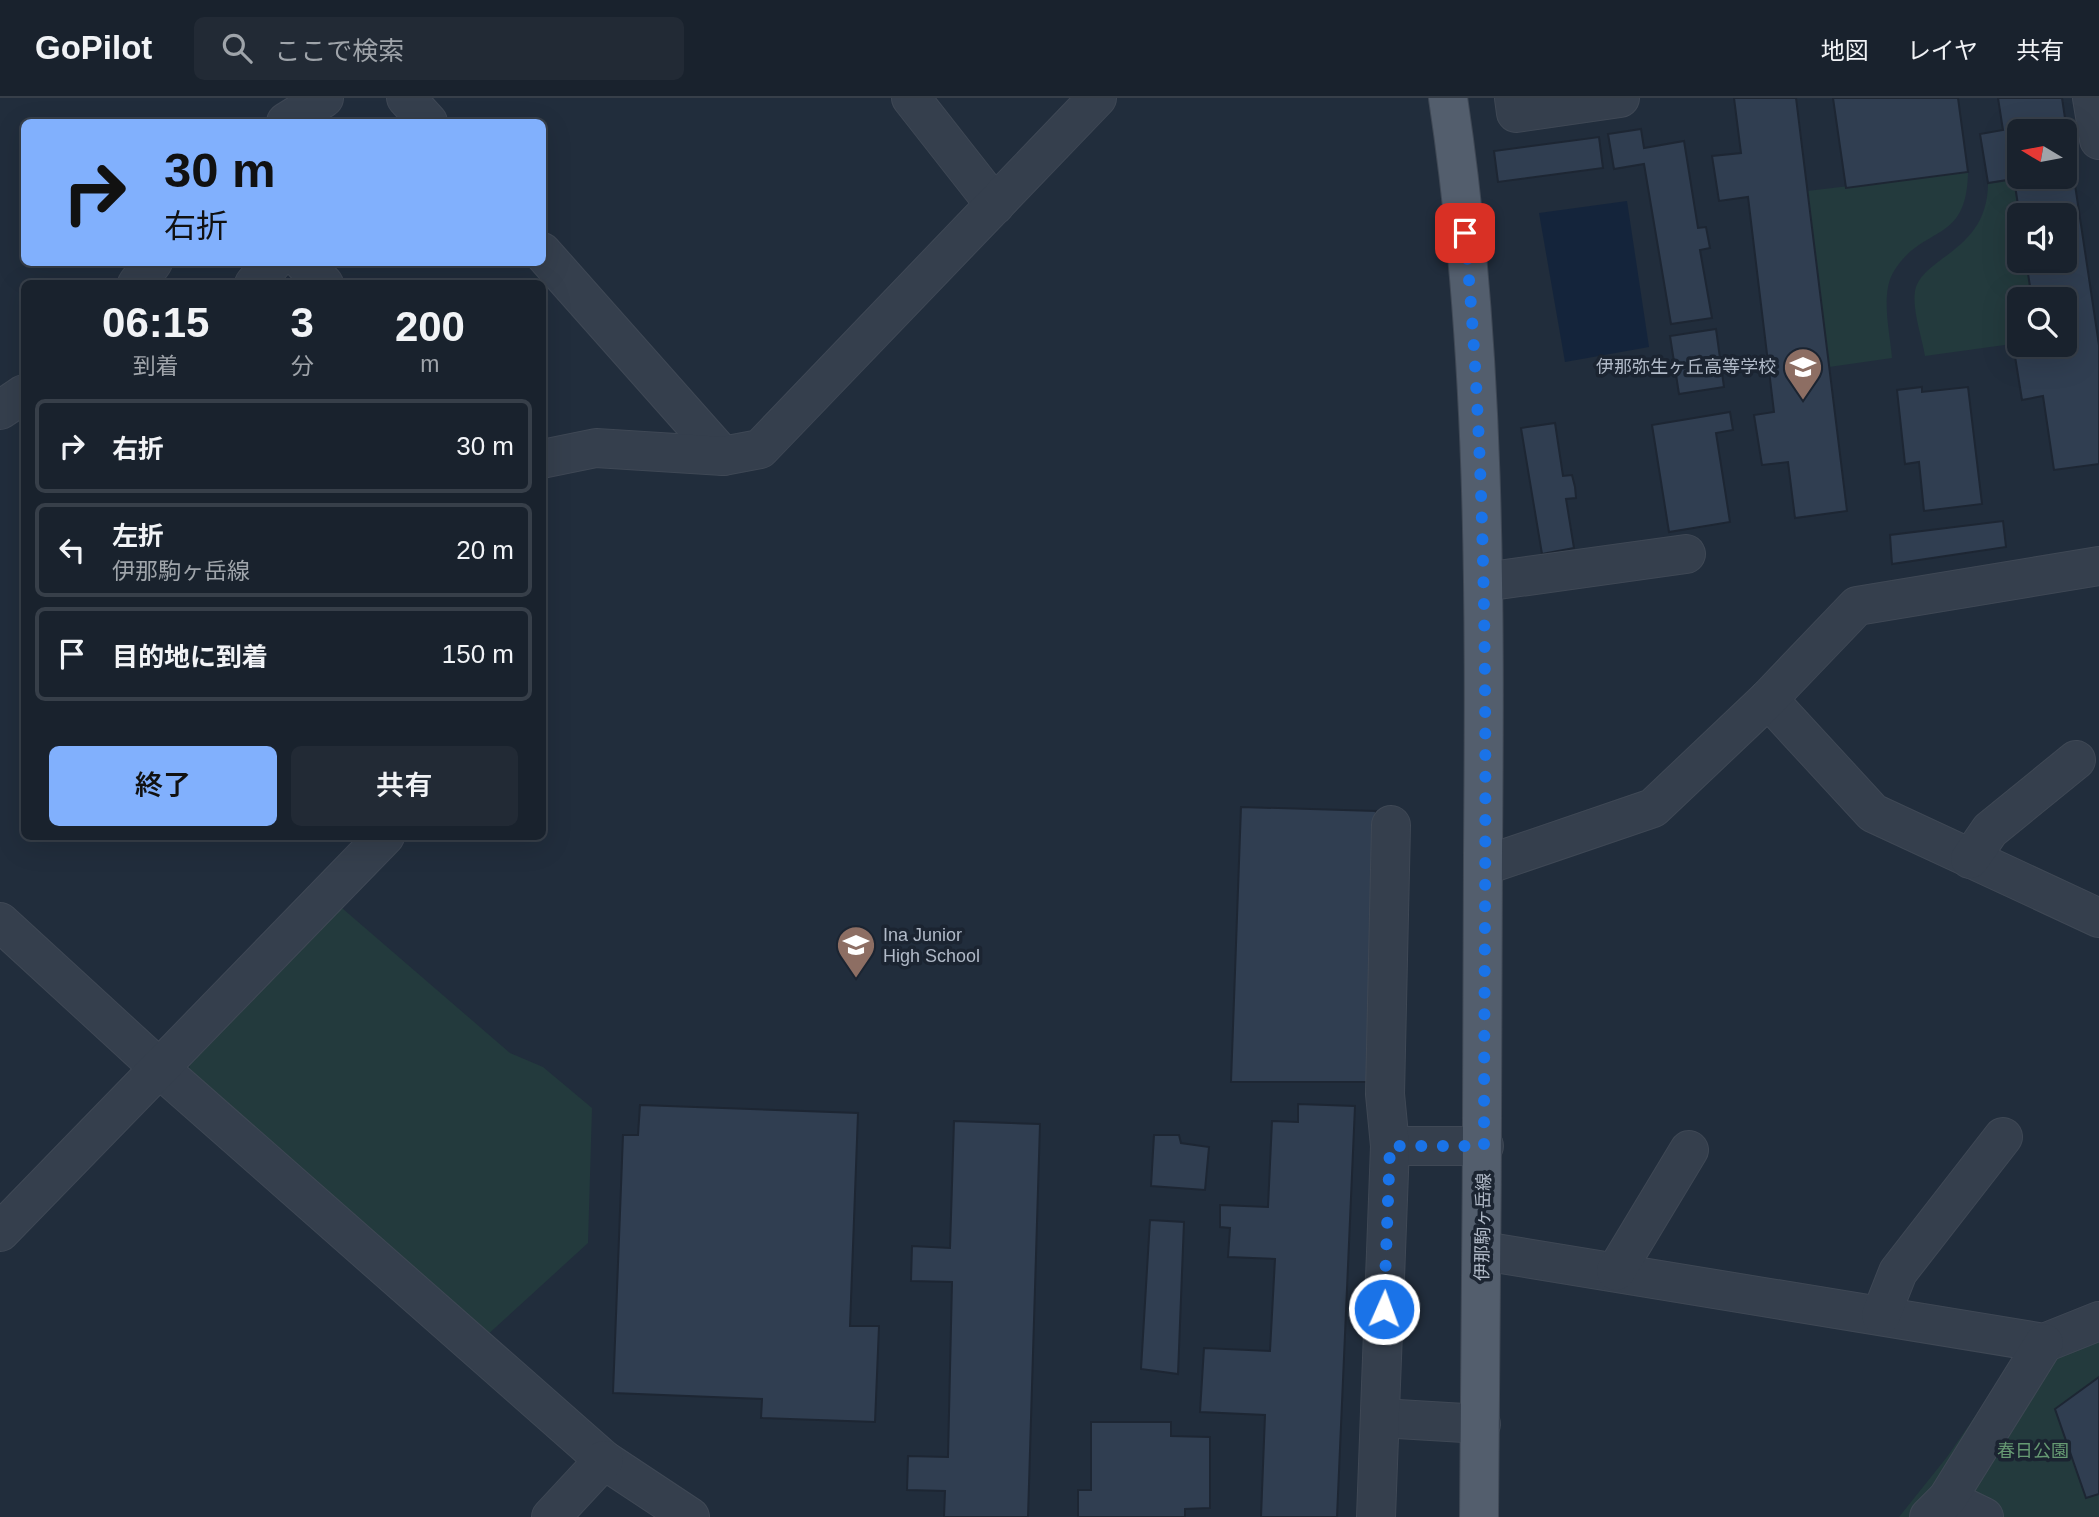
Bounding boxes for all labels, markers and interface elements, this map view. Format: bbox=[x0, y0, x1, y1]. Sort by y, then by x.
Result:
search box bbox=[194, 17, 684, 80]
text: GoPilot bbox=[35, 29, 152, 66]
icon: search bbox=[218, 29, 256, 67]
text: ここで検索 bbox=[274, 36, 404, 66]
text: 地図 bbox=[1821, 37, 1869, 64]
text: レイヤ bbox=[1907, 37, 1978, 64]
text: 共有 bbox=[2016, 37, 2064, 64]
north arrow bbox=[2007, 119, 2077, 189]
map controls bbox=[2007, 119, 2077, 357]
text: 30 m bbox=[164, 143, 276, 197]
icon: right bbox=[49, 147, 140, 238]
pin bbox=[1435, 203, 1495, 263]
button: sound bbox=[2007, 203, 2077, 273]
text: 右折 bbox=[164, 208, 228, 244]
icon: arrive bbox=[1446, 214, 1484, 252]
button: search bbox=[2007, 287, 2077, 357]
text: 06:15 bbox=[102, 299, 209, 346]
text: 3 bbox=[290, 299, 314, 346]
text: 200 bbox=[395, 303, 465, 350]
school or university icon: 伊那弥生ヶ丘高等学校 bbox=[1782, 346, 1824, 401]
text: m bbox=[420, 351, 440, 377]
text: 到着 bbox=[133, 353, 179, 379]
text: 分 bbox=[291, 353, 314, 379]
place label: 伊那弥生ヶ丘高等学校 bbox=[1596, 357, 1776, 377]
icon: right bbox=[53, 427, 91, 465]
text: 30 m bbox=[456, 431, 514, 461]
text: 右折 bbox=[112, 434, 164, 464]
text: 左折 bbox=[112, 521, 164, 551]
icon: left bbox=[53, 531, 91, 569]
text: 20 m bbox=[456, 535, 514, 565]
text: 伊那駒ヶ岳線 bbox=[112, 558, 250, 584]
icon: arrive bbox=[53, 635, 91, 673]
text: 150 m bbox=[442, 639, 514, 669]
text: 目的地に到着 bbox=[112, 642, 268, 672]
button: 終了 bbox=[49, 746, 277, 826]
button: 共有 bbox=[291, 746, 518, 826]
school or university icon: Ina Junior High School bbox=[835, 924, 877, 979]
place label: Ina Junior High School bbox=[883, 925, 980, 966]
street label: 伊那駒ヶ岳線 bbox=[1472, 1173, 1494, 1281]
position arrow bbox=[1347, 1272, 1421, 1346]
park label: 春日公園 bbox=[1997, 1441, 2069, 1461]

